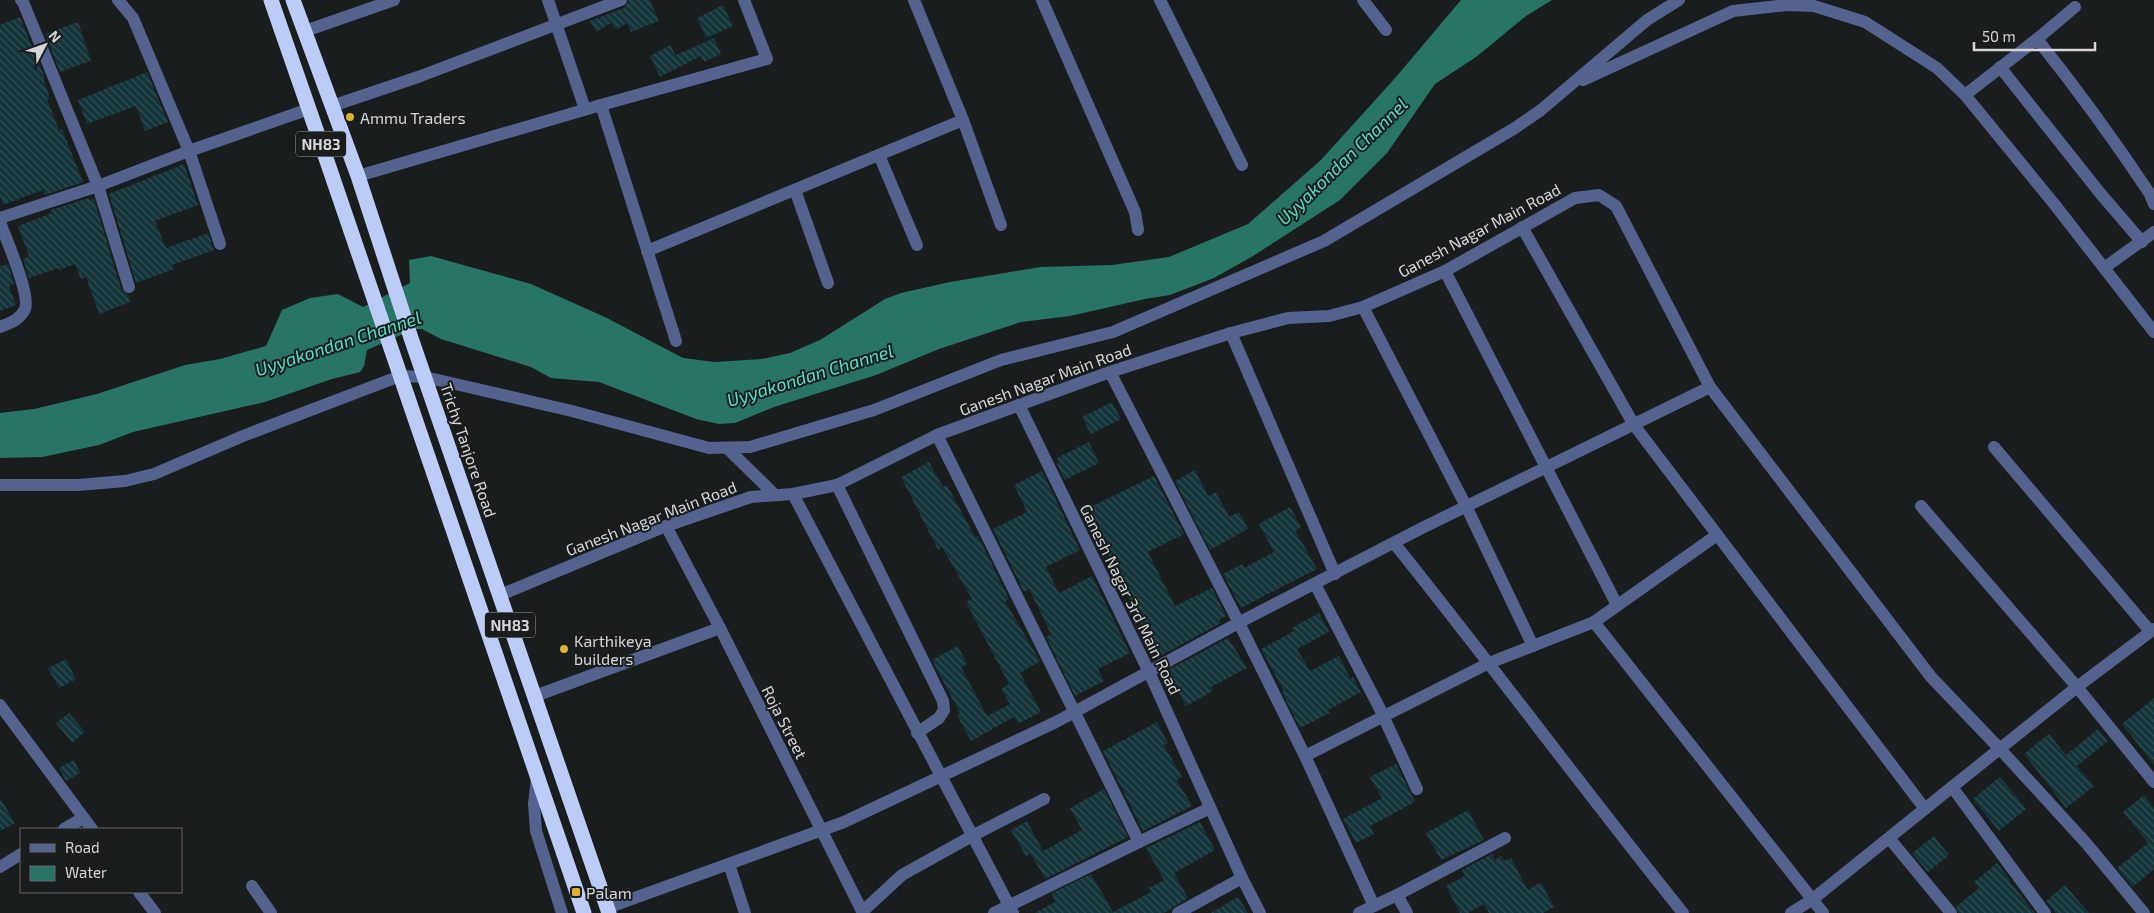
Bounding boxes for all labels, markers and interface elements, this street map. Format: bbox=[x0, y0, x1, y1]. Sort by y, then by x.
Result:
north arrow bbox=[20, 20, 70, 70]
scale bar bbox=[1974, 20, 2095, 52]
text: N bbox=[45, 27, 65, 46]
text: 50 m bbox=[1982, 27, 2016, 45]
water label: Uyyakondan Channel bbox=[1272, 93, 1412, 229]
place label: Ammu Traders bbox=[360, 108, 466, 127]
marker: Ammu Traders bbox=[344, 111, 356, 123]
road number: NH83 bbox=[296, 132, 346, 156]
street label: Ganesh Nagar Main Road bbox=[1394, 179, 1564, 281]
water label: Uyyakondan Channel bbox=[252, 306, 424, 380]
water label: Uyyakondan Channel bbox=[724, 339, 896, 411]
street label: Ganesh Nagar Main Road bbox=[956, 339, 1134, 419]
street label: Trichy Tanjore Road bbox=[436, 380, 501, 520]
street label: Ganesh Nagar Main Road bbox=[563, 477, 739, 559]
street label: Ganesh Nagar 3rd Main Road bbox=[1077, 501, 1185, 697]
road number: NH83 bbox=[485, 612, 535, 638]
place label: Karthikeya builders bbox=[574, 631, 652, 668]
marker: Karthikeya builders bbox=[558, 643, 570, 655]
street label: Roja Street bbox=[758, 682, 812, 762]
legend bbox=[20, 828, 182, 893]
text: Road bbox=[65, 838, 100, 856]
text: Water bbox=[65, 863, 107, 881]
place label: Palam bbox=[586, 883, 632, 902]
marker: Palam bbox=[570, 886, 582, 898]

